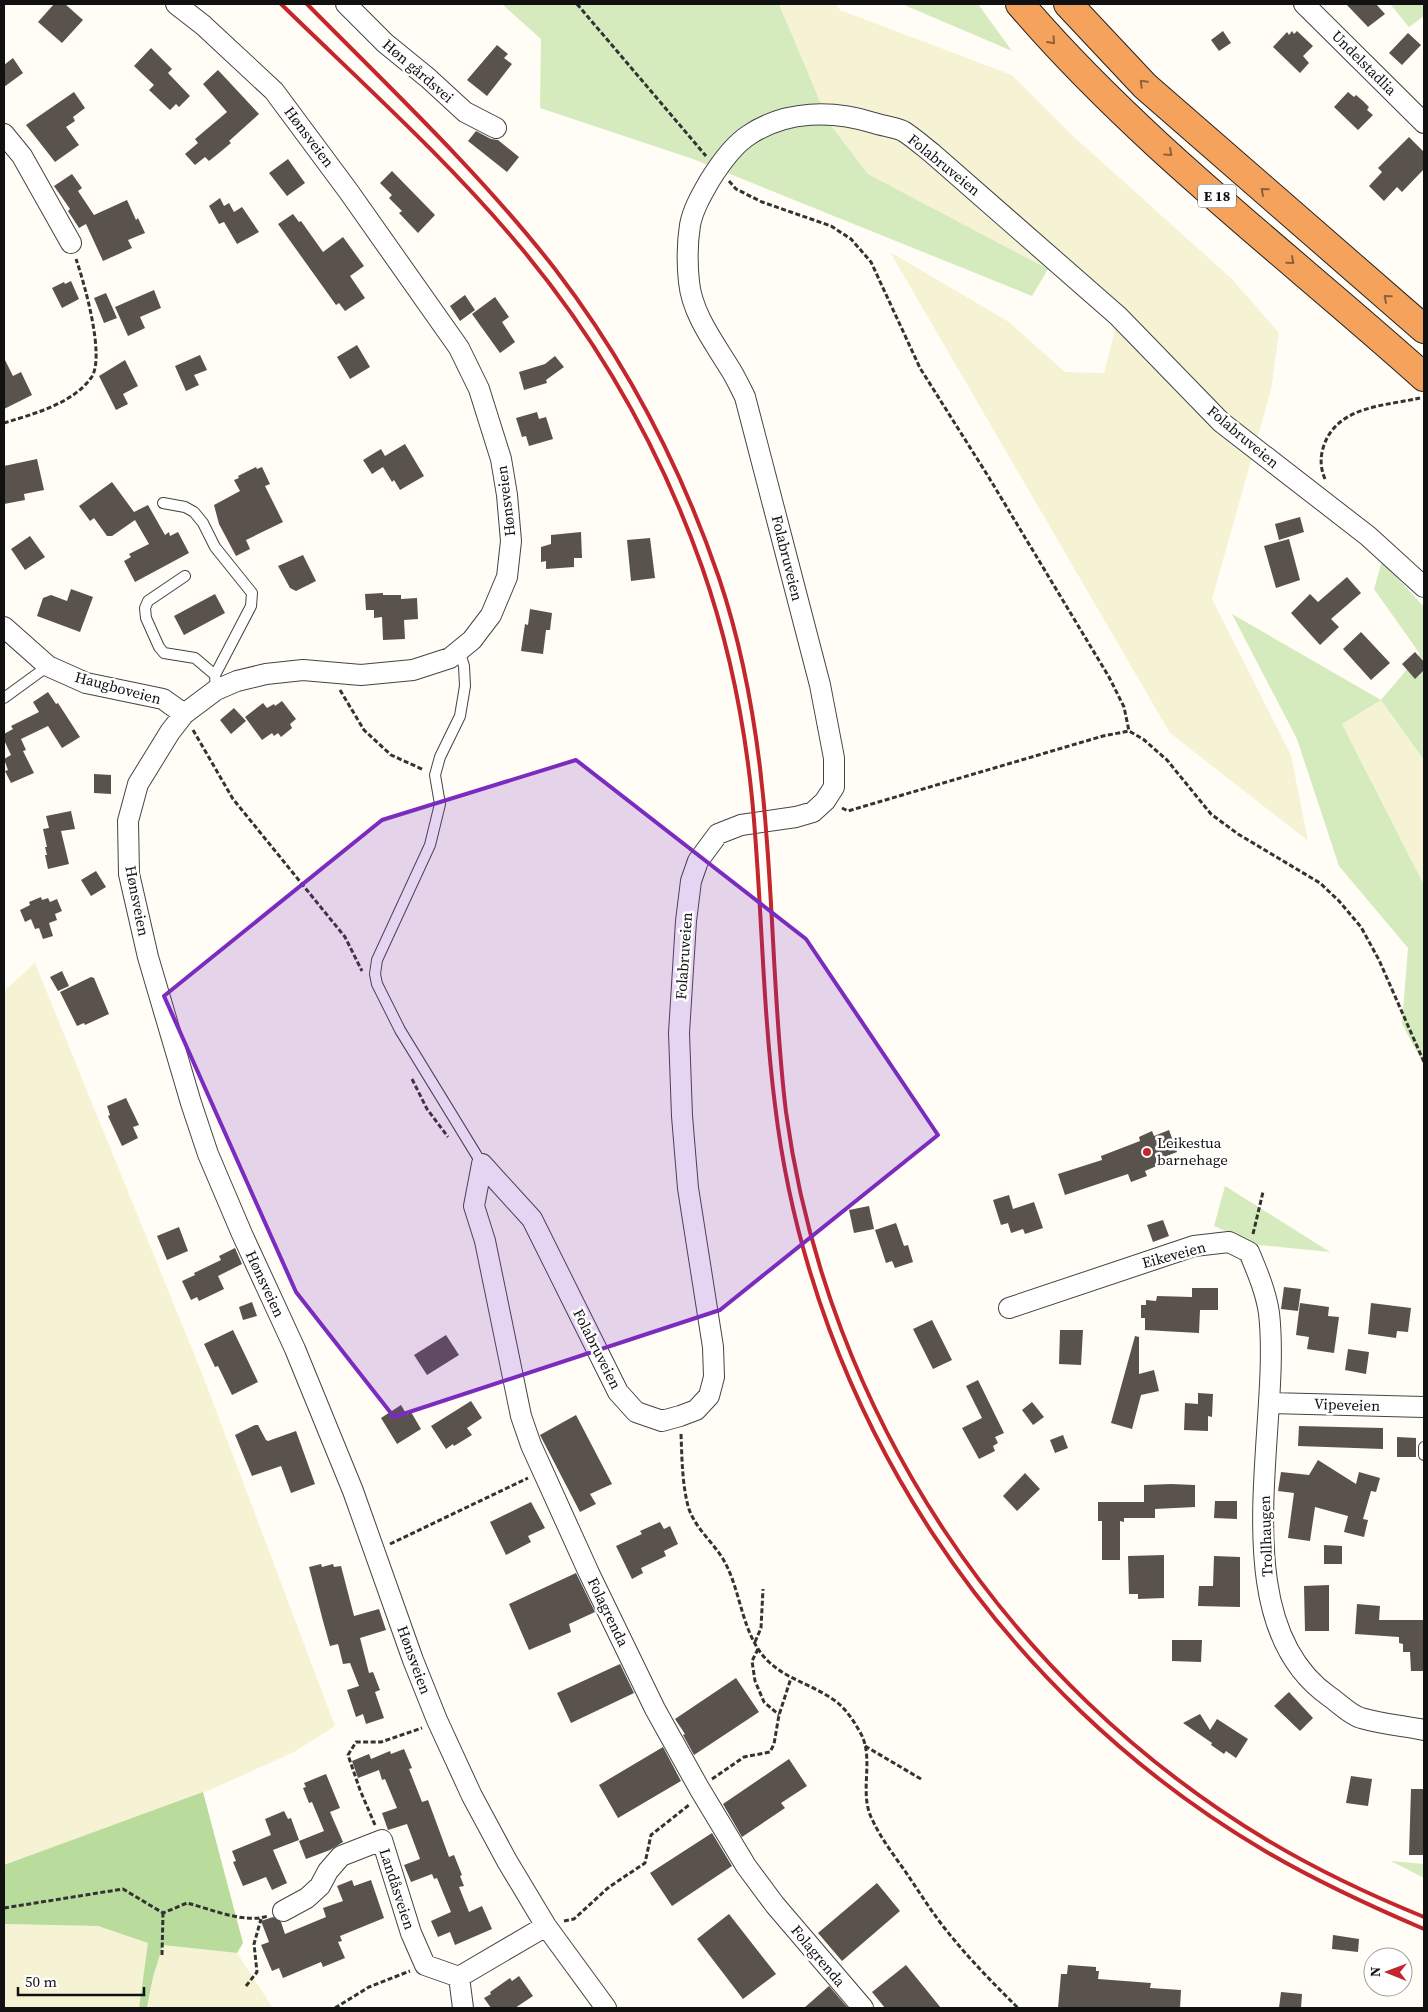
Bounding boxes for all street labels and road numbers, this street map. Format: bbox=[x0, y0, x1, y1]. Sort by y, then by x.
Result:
street label: Undelstadlia bbox=[1327, 25, 1402, 100]
street label: Høn gårdsvei bbox=[378, 34, 458, 107]
street label: Hønsveien bbox=[279, 102, 339, 172]
street label: Folabruveien bbox=[904, 129, 985, 200]
road number: E 18 bbox=[1198, 185, 1236, 208]
street label: Folabruveien bbox=[1203, 400, 1284, 473]
street label: Hønsveien bbox=[491, 464, 520, 538]
street label: Folabruveien bbox=[767, 513, 808, 603]
street label: Haugboveien bbox=[73, 666, 164, 709]
street label: Hønsveien bbox=[120, 864, 155, 938]
street label: Folabruveien bbox=[670, 911, 697, 1000]
street label: Eikeveien bbox=[1140, 1236, 1208, 1273]
street label: Hønsveien bbox=[241, 1247, 290, 1321]
street label: Folabruveien bbox=[568, 1305, 627, 1393]
street label: Vipeveien bbox=[1313, 1393, 1381, 1416]
street label: Trollhaugen bbox=[1254, 1495, 1277, 1577]
street label: Folagrenda bbox=[583, 1574, 634, 1650]
street label: Hønsveien bbox=[392, 1623, 437, 1697]
street label: Landåsveien bbox=[374, 1846, 420, 1932]
street label: Folagrenda bbox=[786, 1920, 851, 1991]

